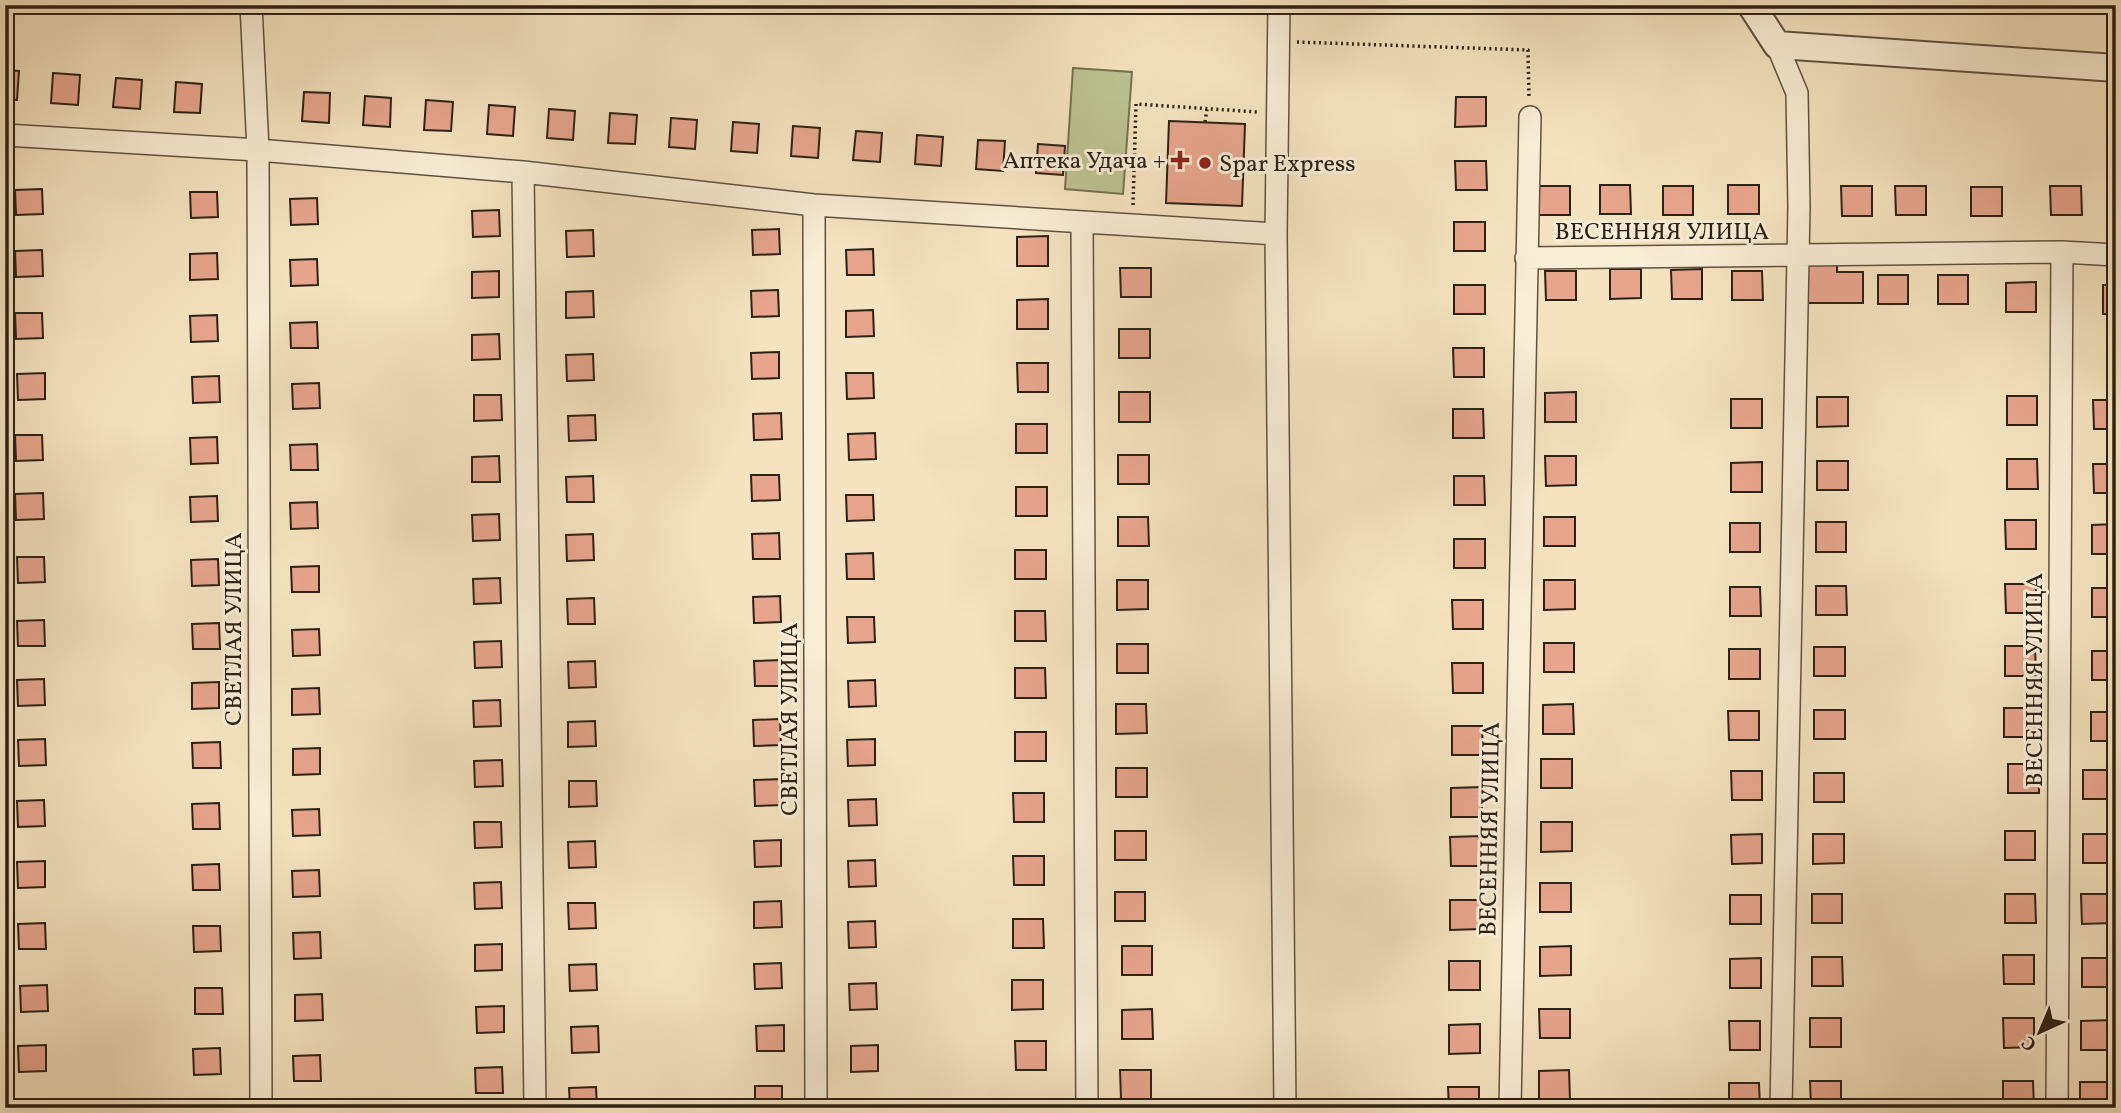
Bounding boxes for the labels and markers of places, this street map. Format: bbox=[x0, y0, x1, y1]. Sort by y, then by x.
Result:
place label: Аптека Удача + bbox=[1003, 145, 1166, 179]
place label: Spar Express bbox=[1219, 148, 1355, 182]
marker: Аптека Удача + bbox=[1172, 152, 1188, 168]
marker: Spar Express bbox=[1197, 155, 1213, 171]

